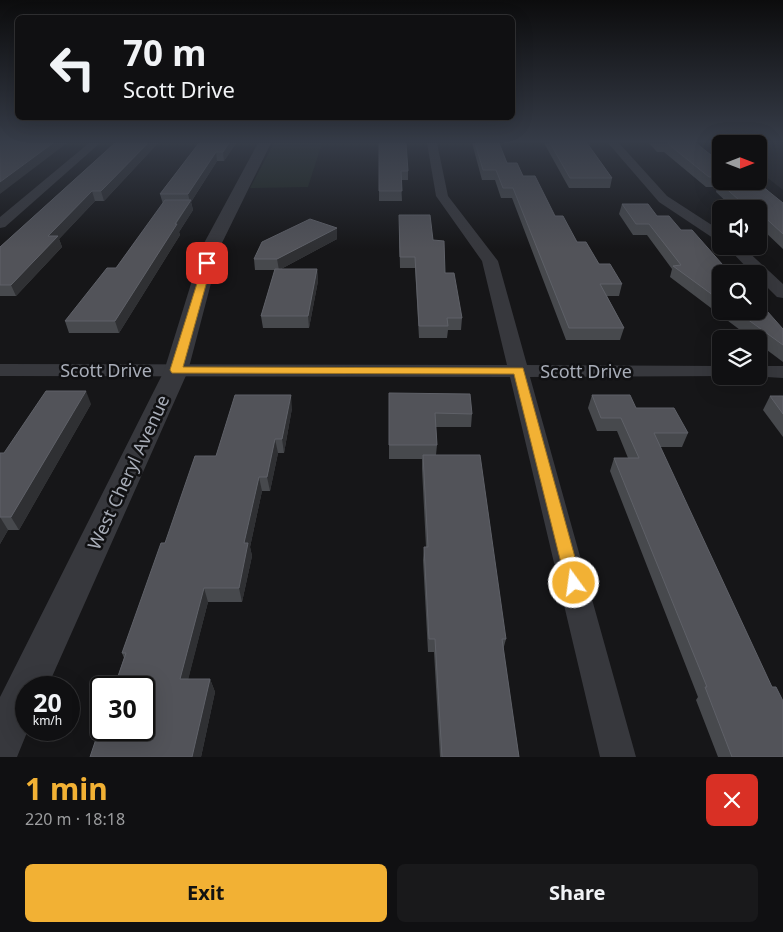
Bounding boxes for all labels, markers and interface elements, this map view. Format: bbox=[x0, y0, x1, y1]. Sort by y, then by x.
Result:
text: 70 m bbox=[123, 29, 206, 76]
icon: left bbox=[40, 35, 105, 100]
text: Scott Drive bbox=[123, 74, 235, 104]
north arrow bbox=[712, 135, 768, 190]
map controls bbox=[712, 135, 767, 385]
button: sound bbox=[712, 200, 767, 255]
pin bbox=[186, 242, 228, 284]
icon: arrive bbox=[193, 249, 221, 277]
button: search bbox=[712, 265, 767, 320]
button: layers bbox=[712, 330, 767, 385]
street label: Scott Drive bbox=[60, 358, 152, 382]
street label: Scott Drive bbox=[540, 359, 632, 383]
street label: West Cheryl Avenue bbox=[82, 391, 174, 553]
position arrow bbox=[547, 556, 599, 608]
speed limit sign: 30 bbox=[90, 676, 155, 741]
text: 20 bbox=[33, 685, 62, 719]
text: km/h bbox=[33, 712, 62, 729]
text: 1 min bbox=[25, 768, 108, 809]
button: close bbox=[706, 774, 758, 826]
text: 220 m · 18:18 bbox=[25, 808, 125, 830]
button: Exit bbox=[25, 864, 387, 922]
button: Share bbox=[397, 864, 758, 922]

